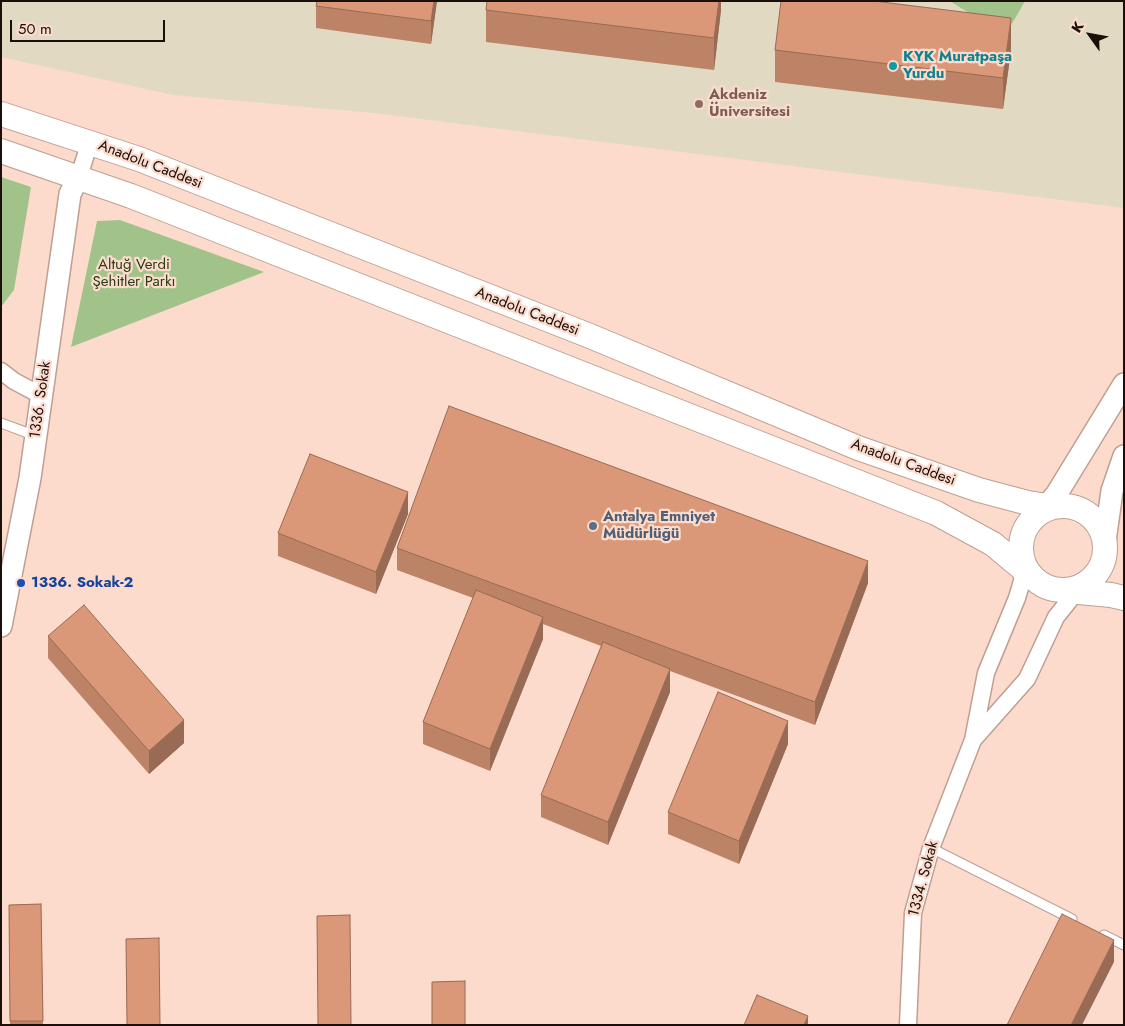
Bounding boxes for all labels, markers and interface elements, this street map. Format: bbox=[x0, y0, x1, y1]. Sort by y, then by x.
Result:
scale bar bbox=[12, 10, 168, 42]
north arrow bbox=[1065, 10, 1115, 60]
text: 50 m bbox=[18, 18, 52, 40]
text: K bbox=[1066, 18, 1088, 37]
place label: KYK Muratpaşa Yurdu bbox=[903, 48, 1012, 83]
marker: KYK Muratpaşa Yurdu bbox=[887, 60, 899, 72]
place label: Akdeniz Üniversitesi bbox=[709, 86, 790, 121]
marker: Akdeniz Üniversitesi bbox=[693, 98, 705, 110]
street label: Anadolu Caddesi bbox=[96, 137, 204, 193]
park label: Altuğ Verdi Şehitler Parkı bbox=[93, 256, 175, 291]
street label: Anadolu Caddesi bbox=[473, 284, 581, 340]
street label: 1336. Sokak bbox=[27, 360, 55, 440]
street label: Anadolu Caddesi bbox=[848, 436, 958, 490]
place label: Antalya Emniyet Müdürlüğü bbox=[603, 508, 715, 543]
marker: Antalya Emniyet Müdürlüğü bbox=[587, 520, 599, 532]
place label: 1336. Sokak-2 bbox=[31, 574, 133, 592]
marker: 1336. Sokak-2 bbox=[15, 577, 27, 589]
street label: 1334. Sokak bbox=[905, 839, 943, 919]

